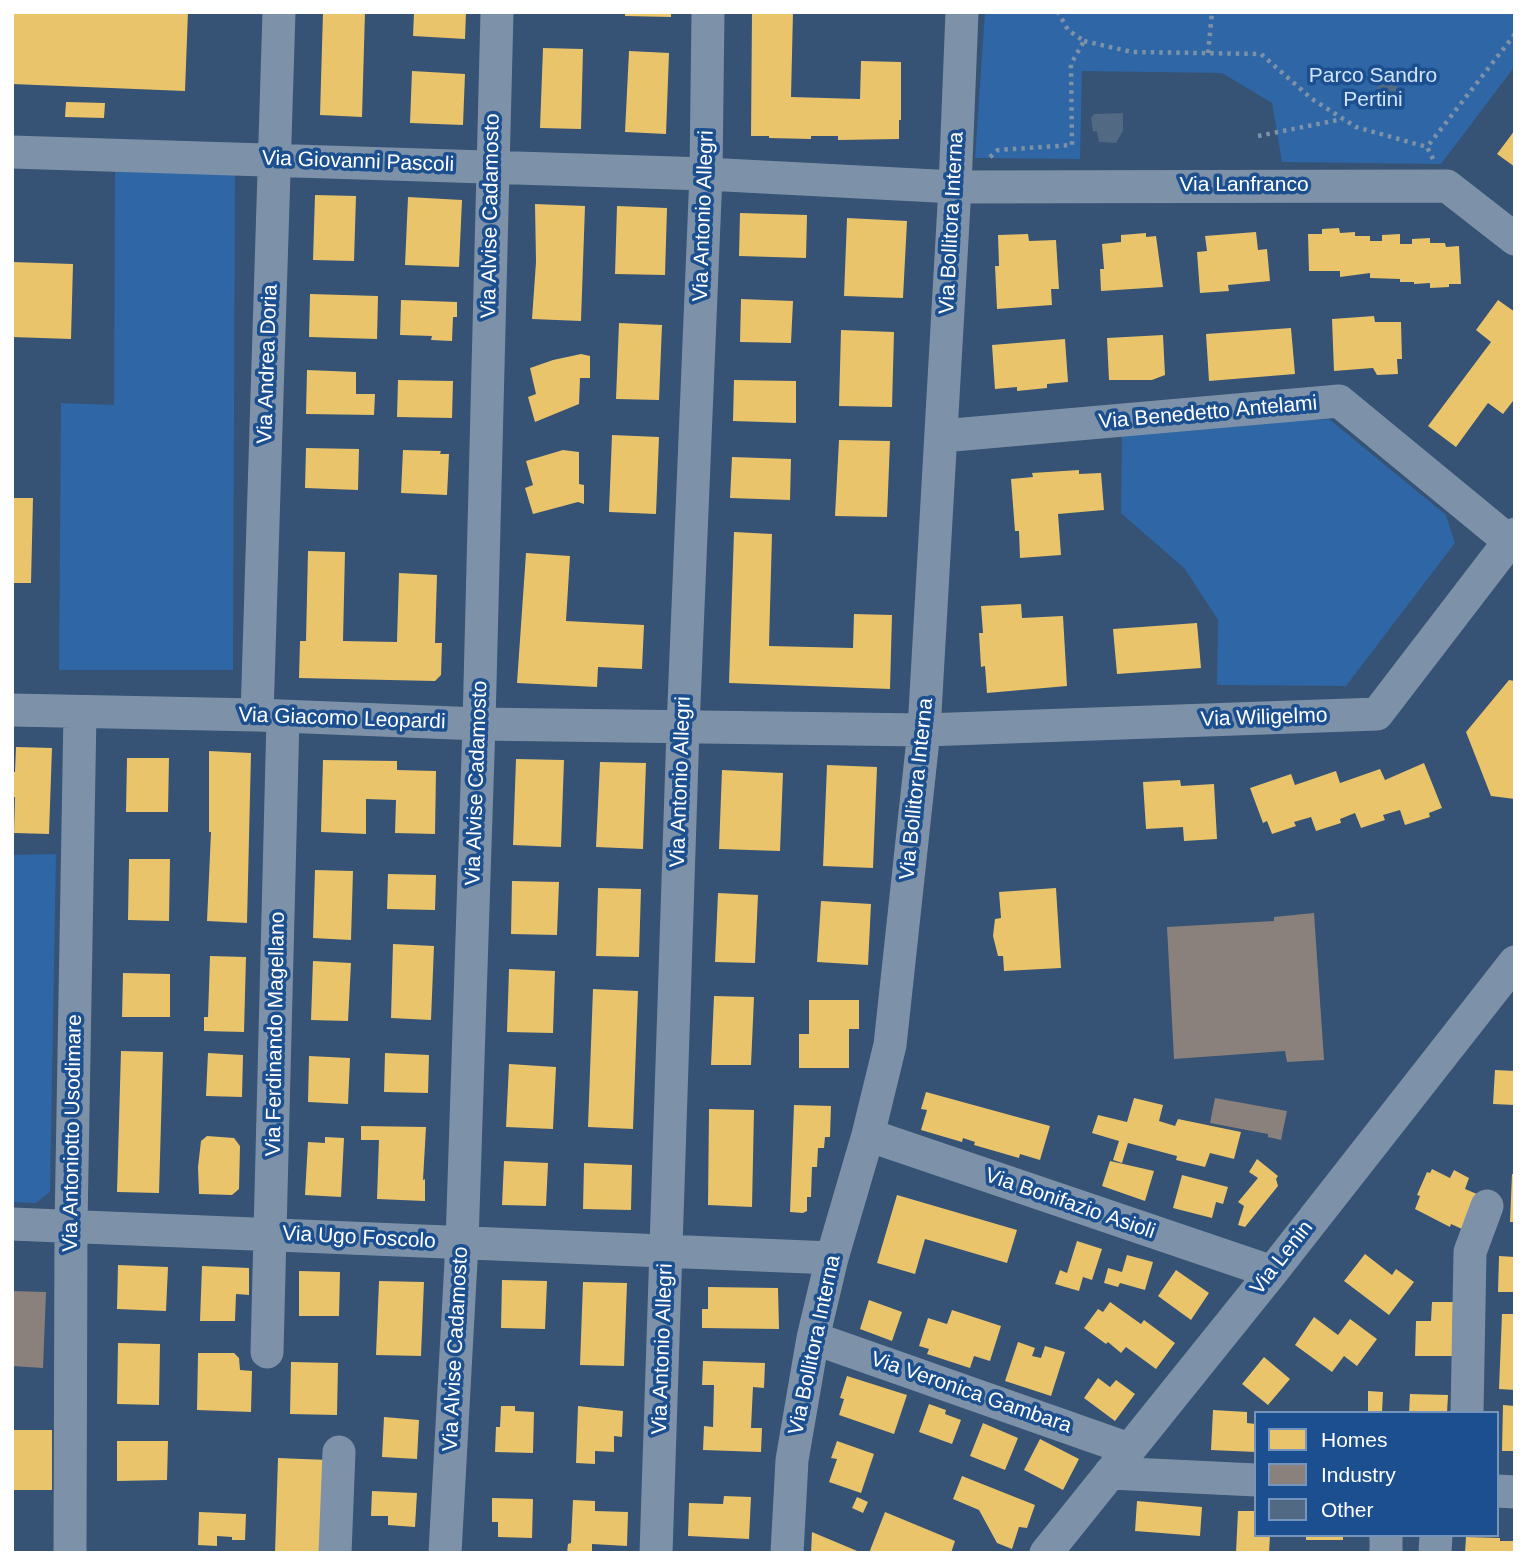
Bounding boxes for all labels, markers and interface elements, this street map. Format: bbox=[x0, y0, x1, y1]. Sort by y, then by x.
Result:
park label: Parco Sandro Pertini bbox=[1309, 63, 1437, 113]
street label: Via Alvise Cadamosto bbox=[477, 113, 505, 319]
street label: Via Antonio Allegri bbox=[688, 130, 720, 302]
street label: Via Bollitora Interna bbox=[935, 131, 969, 315]
street label: Via Giovanni Pascoli bbox=[262, 146, 454, 178]
street label: Via Lanfranco bbox=[1179, 172, 1309, 198]
street label: Via Andrea Doria bbox=[253, 284, 283, 444]
street label: Via Benedetto Antelami bbox=[1098, 391, 1318, 435]
street label: Via Alvise Cadamosto bbox=[461, 680, 493, 886]
street label: Via Antonio Allegri bbox=[665, 696, 697, 868]
street label: Via Bollitora Interna bbox=[895, 697, 939, 881]
street label: Via Giacomo Leopardi bbox=[238, 703, 446, 735]
street label: Via Wiligelmo bbox=[1200, 703, 1328, 733]
street label: Via Ferdinando Magellano bbox=[261, 911, 291, 1157]
street label: Via Antoniotto Usodimare bbox=[58, 1014, 88, 1252]
street label: Via Bonifazio Asioli bbox=[982, 1163, 1158, 1245]
street label: Via Lenin bbox=[1245, 1216, 1319, 1300]
street label: Via Ugo Foscolo bbox=[282, 1221, 436, 1255]
street label: Via Alvise Cadamosto bbox=[438, 1246, 474, 1452]
street label: Via Bollitora Interna bbox=[784, 1253, 846, 1437]
street label: Via Antonio Allegri bbox=[647, 1263, 679, 1435]
street label: Via Veronica Gambara bbox=[867, 1347, 1075, 1439]
legend bbox=[1254, 1411, 1499, 1537]
text: Homes bbox=[1321, 1428, 1388, 1451]
text: Industry bbox=[1321, 1463, 1396, 1486]
text: Other bbox=[1321, 1498, 1374, 1521]

